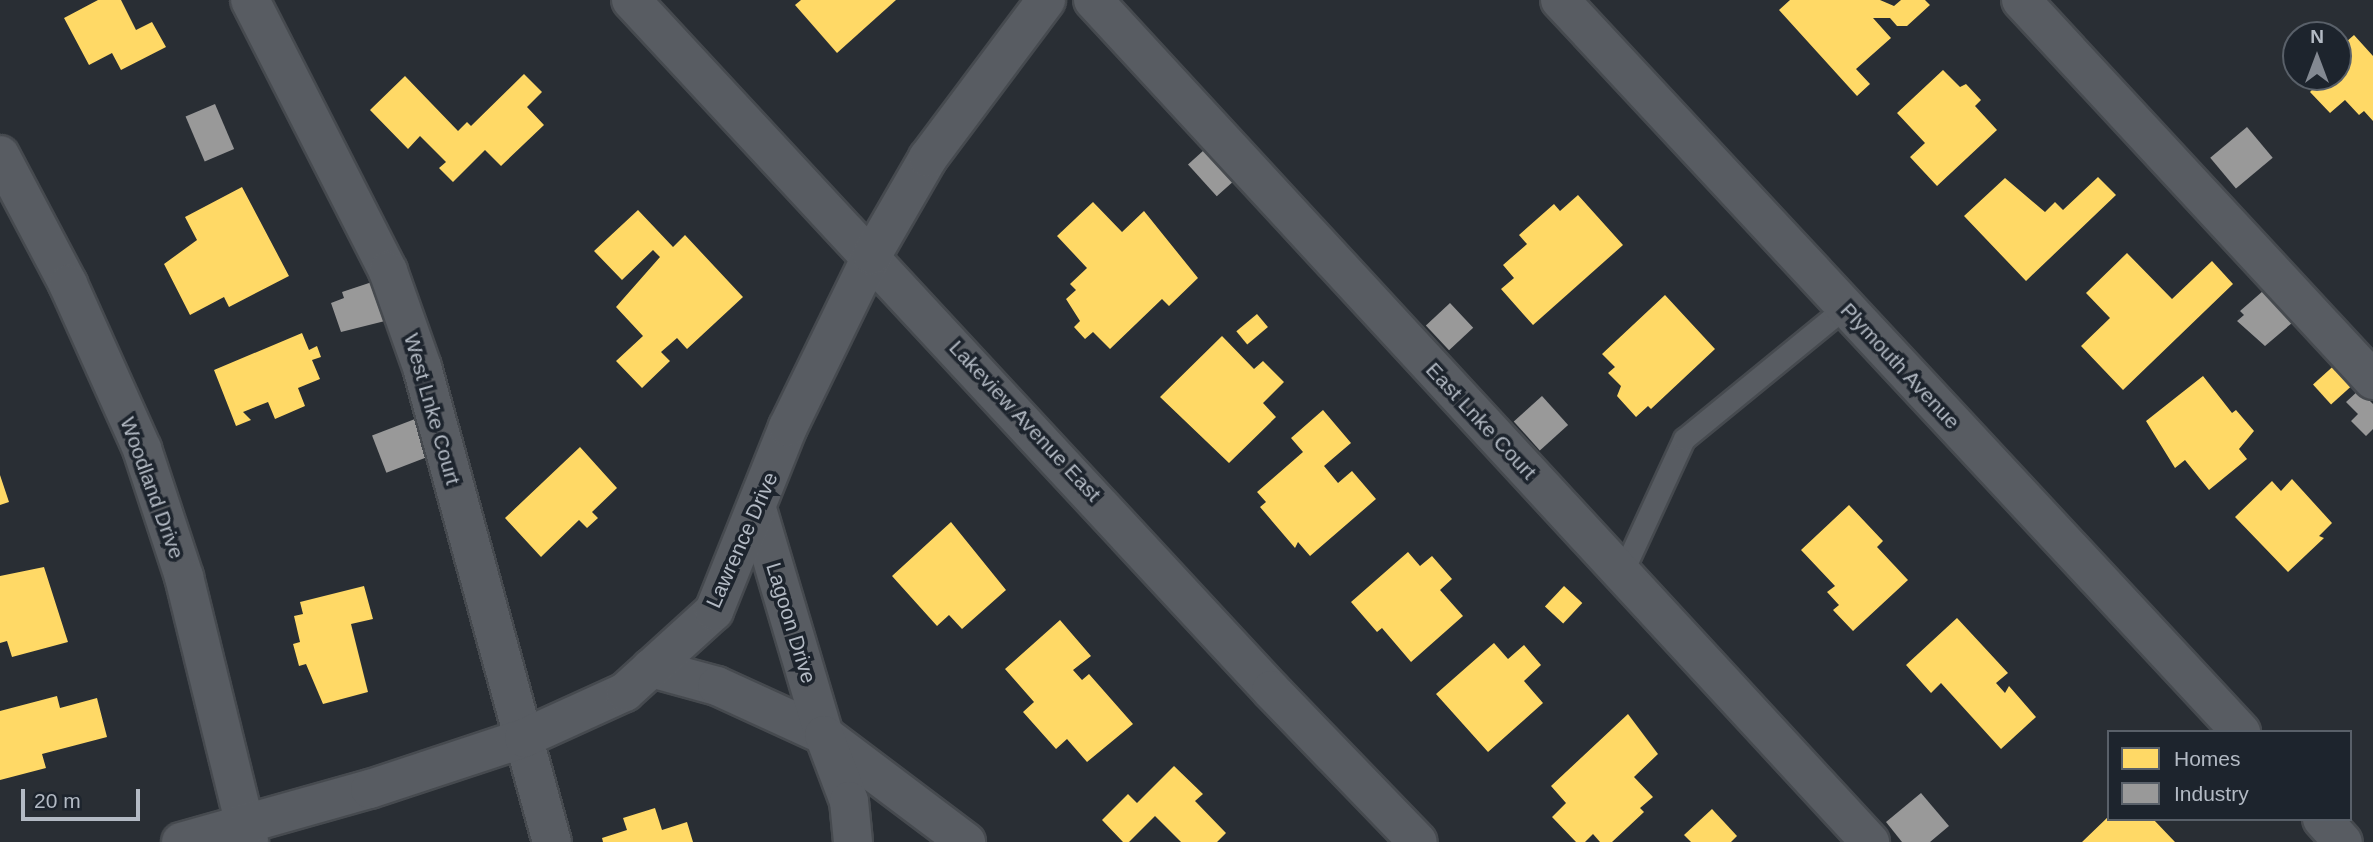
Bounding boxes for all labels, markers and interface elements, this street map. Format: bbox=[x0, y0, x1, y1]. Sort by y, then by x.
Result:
north arrow bbox=[2282, 21, 2352, 91]
text: N bbox=[2310, 26, 2324, 47]
street label: Plymouth Avenue bbox=[1835, 297, 1965, 435]
street label: West Lnke Court bbox=[398, 331, 466, 487]
street label: Lakeview Avenue East bbox=[943, 335, 1107, 507]
street label: East Lnke Court bbox=[1420, 357, 1542, 485]
street label: Woodland Drive bbox=[115, 414, 189, 562]
street label: Lawrence Drive bbox=[701, 468, 783, 612]
street label: Lagoon Drive bbox=[761, 560, 821, 686]
legend bbox=[2107, 730, 2352, 821]
text: Homes bbox=[2174, 747, 2241, 770]
scale bar bbox=[24, 776, 144, 820]
text: Industry bbox=[2174, 782, 2249, 805]
text: 20 m bbox=[34, 789, 81, 812]

